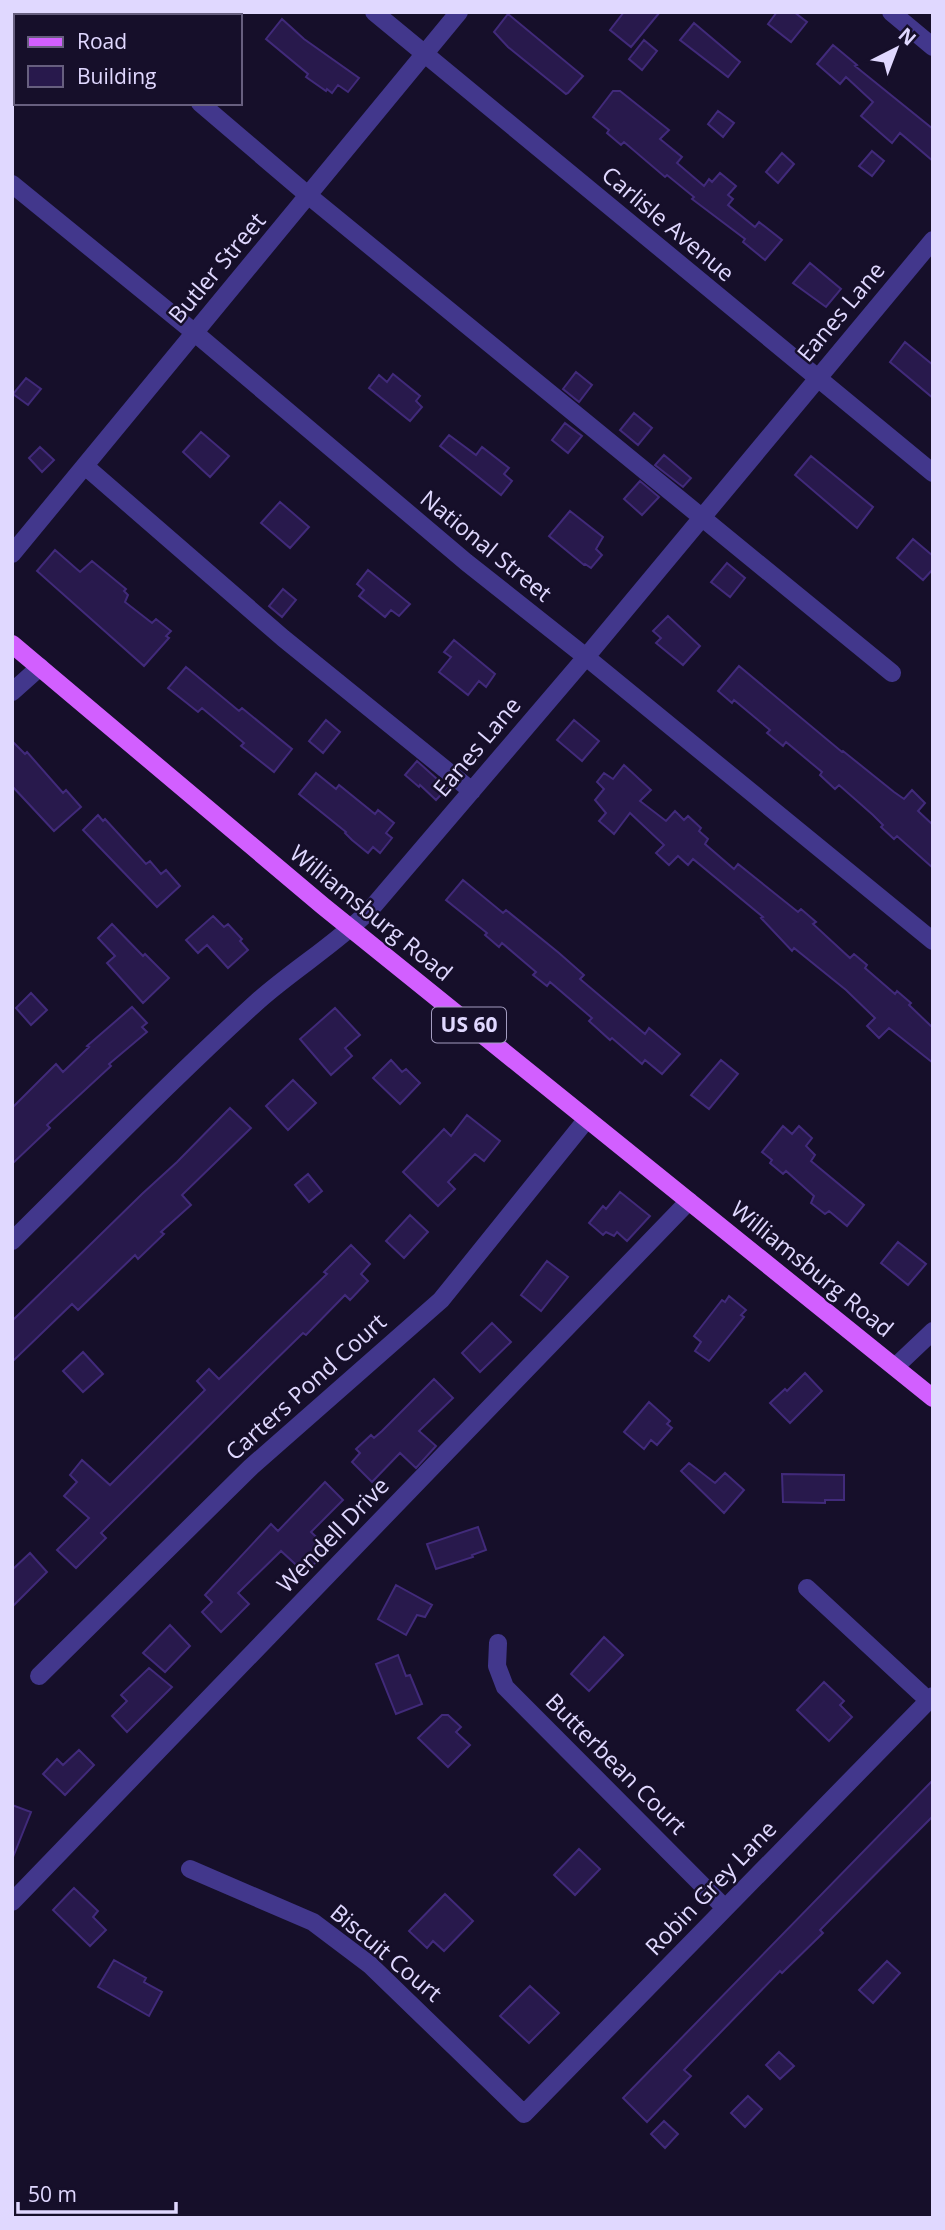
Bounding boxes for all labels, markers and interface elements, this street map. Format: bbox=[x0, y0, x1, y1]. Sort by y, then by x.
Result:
legend bbox=[14, 14, 242, 105]
north arrow bbox=[861, 14, 931, 84]
text: N bbox=[893, 22, 922, 51]
text: Road bbox=[77, 27, 127, 55]
text: Building bbox=[77, 62, 156, 90]
street label: Carlisle Avenue bbox=[596, 158, 742, 288]
street label: Butler Street bbox=[160, 205, 272, 330]
street label: Eanes Lane bbox=[789, 255, 891, 368]
street label: National Street bbox=[414, 482, 559, 608]
street label: Eanes Lane bbox=[425, 690, 527, 803]
street label: Williamsburg Road bbox=[284, 837, 460, 988]
road number: US 60 bbox=[432, 1007, 506, 1042]
street label: Williamsburg Road bbox=[725, 1193, 901, 1344]
street label: Carters Pond Court bbox=[218, 1305, 393, 1467]
street label: Wendell Drive bbox=[269, 1470, 396, 1599]
street label: Butterbean Court bbox=[539, 1686, 694, 1841]
street label: Robin Grey Lane bbox=[638, 1813, 783, 1962]
street label: Biscuit Court bbox=[324, 1896, 449, 2008]
scale bar bbox=[18, 2170, 175, 2214]
text: 50 m bbox=[28, 2180, 77, 2208]

